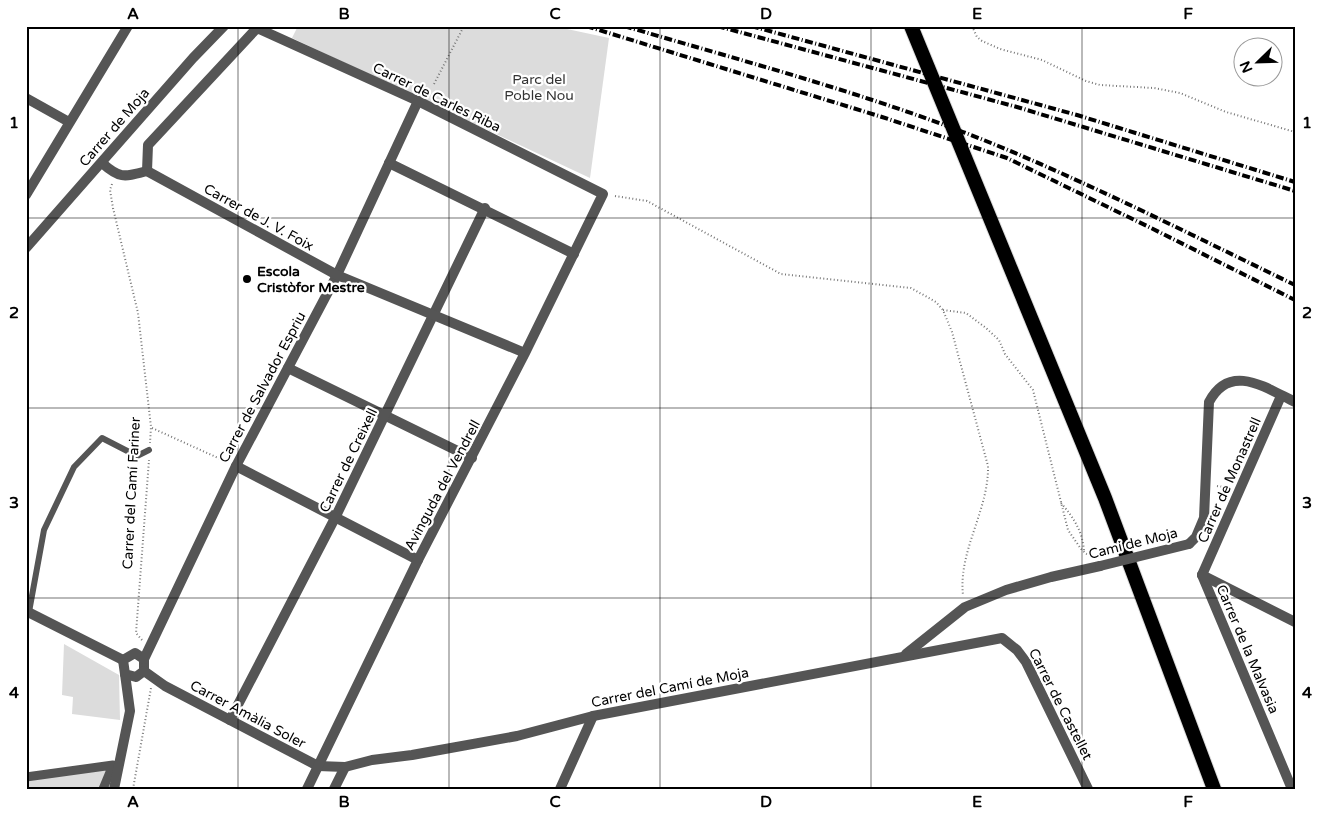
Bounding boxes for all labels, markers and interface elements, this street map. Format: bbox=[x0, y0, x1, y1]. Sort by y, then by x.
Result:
text: A bbox=[127, 4, 139, 24]
text: B bbox=[338, 4, 350, 24]
text: C bbox=[549, 4, 561, 24]
text: D bbox=[760, 4, 772, 24]
text: E bbox=[972, 4, 982, 24]
text: F bbox=[1183, 4, 1193, 24]
north arrow bbox=[1234, 38, 1284, 88]
text: N bbox=[1236, 58, 1257, 75]
street label: Carrer de Carles Riba bbox=[370, 59, 504, 136]
park label: Parc del Poble Nou bbox=[504, 71, 574, 104]
street label: Carrer de Moja bbox=[76, 85, 153, 170]
text: 1 bbox=[9, 113, 19, 133]
text: 1 bbox=[1302, 113, 1312, 133]
street label: Carrer de J. V. Foix bbox=[201, 180, 317, 255]
place label: Escola Cristòfor Mestre bbox=[257, 263, 365, 296]
marker: Escola Cristòfor Mestre bbox=[241, 273, 253, 285]
text: 2 bbox=[9, 303, 19, 323]
text: 2 bbox=[1302, 303, 1312, 323]
street label: Carrer de Salvador Espriu bbox=[215, 309, 310, 466]
street label: Carrer de Creixell bbox=[316, 405, 381, 515]
street label: Carrer de Monastrell bbox=[1194, 415, 1265, 546]
street label: Carrer del Camí Fariner bbox=[119, 416, 144, 570]
street label: Avinguda del Vendrell bbox=[401, 417, 484, 553]
text: 3 bbox=[9, 493, 19, 513]
text: 3 bbox=[1302, 493, 1312, 513]
street label: Camí de Moja bbox=[1087, 524, 1179, 563]
street label: Carrer de la Malvasia bbox=[1213, 582, 1282, 716]
street label: Carrer de Castellet bbox=[1025, 646, 1096, 764]
street label: Carrer del Camí de Moja bbox=[590, 664, 750, 711]
street label: Carrer Amàlia Soler bbox=[187, 677, 309, 752]
text: 4 bbox=[9, 683, 19, 703]
text: 4 bbox=[1302, 683, 1312, 703]
text: A bbox=[127, 792, 139, 812]
text: B bbox=[338, 792, 350, 812]
text: C bbox=[549, 792, 561, 812]
text: D bbox=[760, 792, 772, 812]
text: E bbox=[972, 792, 982, 812]
text: F bbox=[1183, 792, 1193, 812]

